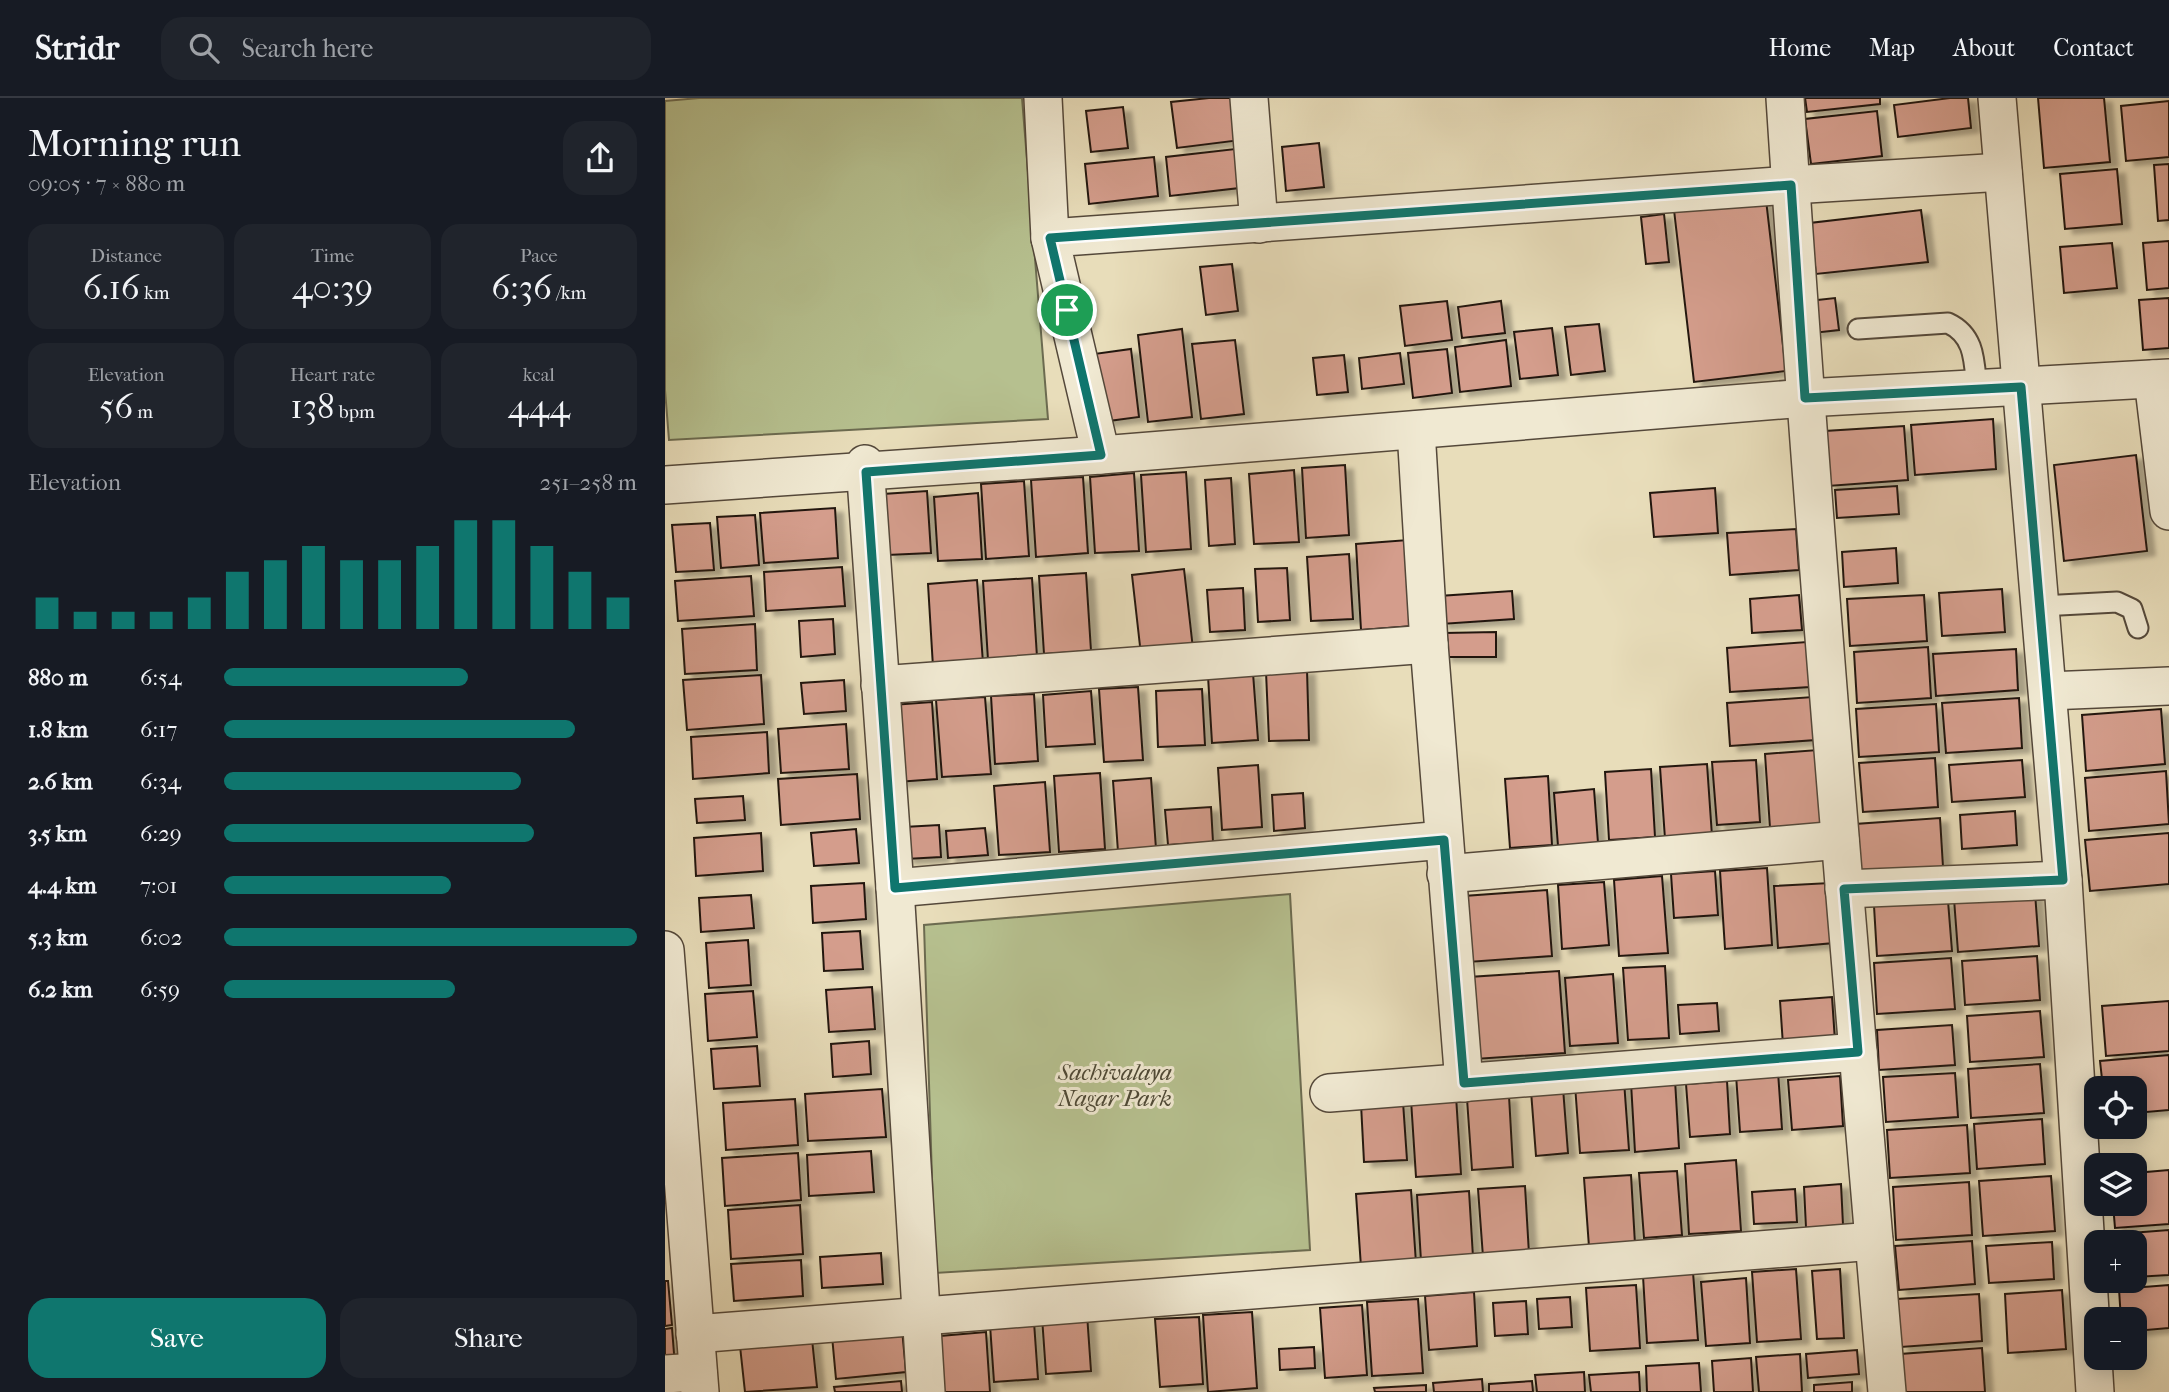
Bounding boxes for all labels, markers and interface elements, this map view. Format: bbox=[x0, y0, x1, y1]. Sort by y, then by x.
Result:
search box bbox=[161, 17, 651, 80]
text: Stridr bbox=[35, 29, 119, 68]
icon: search bbox=[185, 29, 223, 67]
text: Search here bbox=[241, 33, 373, 64]
text: Home bbox=[1769, 34, 1831, 62]
text: Map bbox=[1869, 34, 1915, 62]
text: About bbox=[1953, 34, 2015, 62]
text: Contact bbox=[2053, 34, 2134, 62]
text: Morning run bbox=[28, 121, 241, 166]
button: share bbox=[563, 121, 637, 195]
text: 09:05 · 7 × 880 m bbox=[28, 170, 185, 197]
text: Distance bbox=[90, 245, 162, 267]
text: Time bbox=[311, 245, 354, 267]
text: Pace bbox=[520, 245, 558, 267]
text: 6.16 bbox=[83, 267, 140, 308]
text: 40:39 bbox=[292, 267, 373, 308]
text: 6:36 bbox=[491, 267, 552, 308]
pin bbox=[1037, 280, 1097, 340]
text: km bbox=[140, 282, 169, 304]
text: /km bbox=[552, 282, 586, 304]
icon: arrive bbox=[1048, 291, 1086, 329]
text: Elevation bbox=[88, 364, 165, 386]
text: Heart rate bbox=[290, 364, 375, 386]
text: kcal bbox=[523, 364, 555, 386]
text: 56 bbox=[99, 386, 133, 427]
text: 138 bbox=[290, 386, 335, 427]
text: 444 bbox=[508, 386, 570, 427]
text: m bbox=[133, 401, 153, 423]
text: bpm bbox=[335, 401, 375, 423]
text: Elevation bbox=[28, 469, 121, 496]
text: 251–258 m bbox=[540, 469, 637, 496]
text: 880 m bbox=[28, 664, 88, 691]
text: 6:54 bbox=[140, 664, 182, 691]
text: 1.8 km bbox=[28, 716, 88, 743]
text: 6:17 bbox=[140, 716, 177, 743]
text: 2.6 km bbox=[28, 768, 93, 795]
text: 6:34 bbox=[140, 768, 181, 795]
text: 3.5 km bbox=[28, 820, 87, 847]
text: 6:29 bbox=[140, 820, 182, 847]
text: 4.4 km bbox=[28, 872, 97, 899]
text: 7:01 bbox=[140, 872, 177, 899]
text: 5.3 km bbox=[28, 924, 88, 951]
text: 6:02 bbox=[140, 924, 183, 951]
text: 6.2 km bbox=[28, 976, 93, 1003]
text: 6:59 bbox=[140, 976, 180, 1003]
park label: Sachivalaya Nagar Park bbox=[1057, 1059, 1172, 1112]
map controls bbox=[2084, 1076, 2147, 1370]
button: locate bbox=[2084, 1076, 2147, 1139]
button: layers bbox=[2084, 1153, 2147, 1216]
button: + bbox=[2084, 1230, 2147, 1293]
button: Save bbox=[28, 1298, 326, 1378]
button: Share bbox=[340, 1298, 637, 1378]
button: − bbox=[2084, 1307, 2147, 1370]

